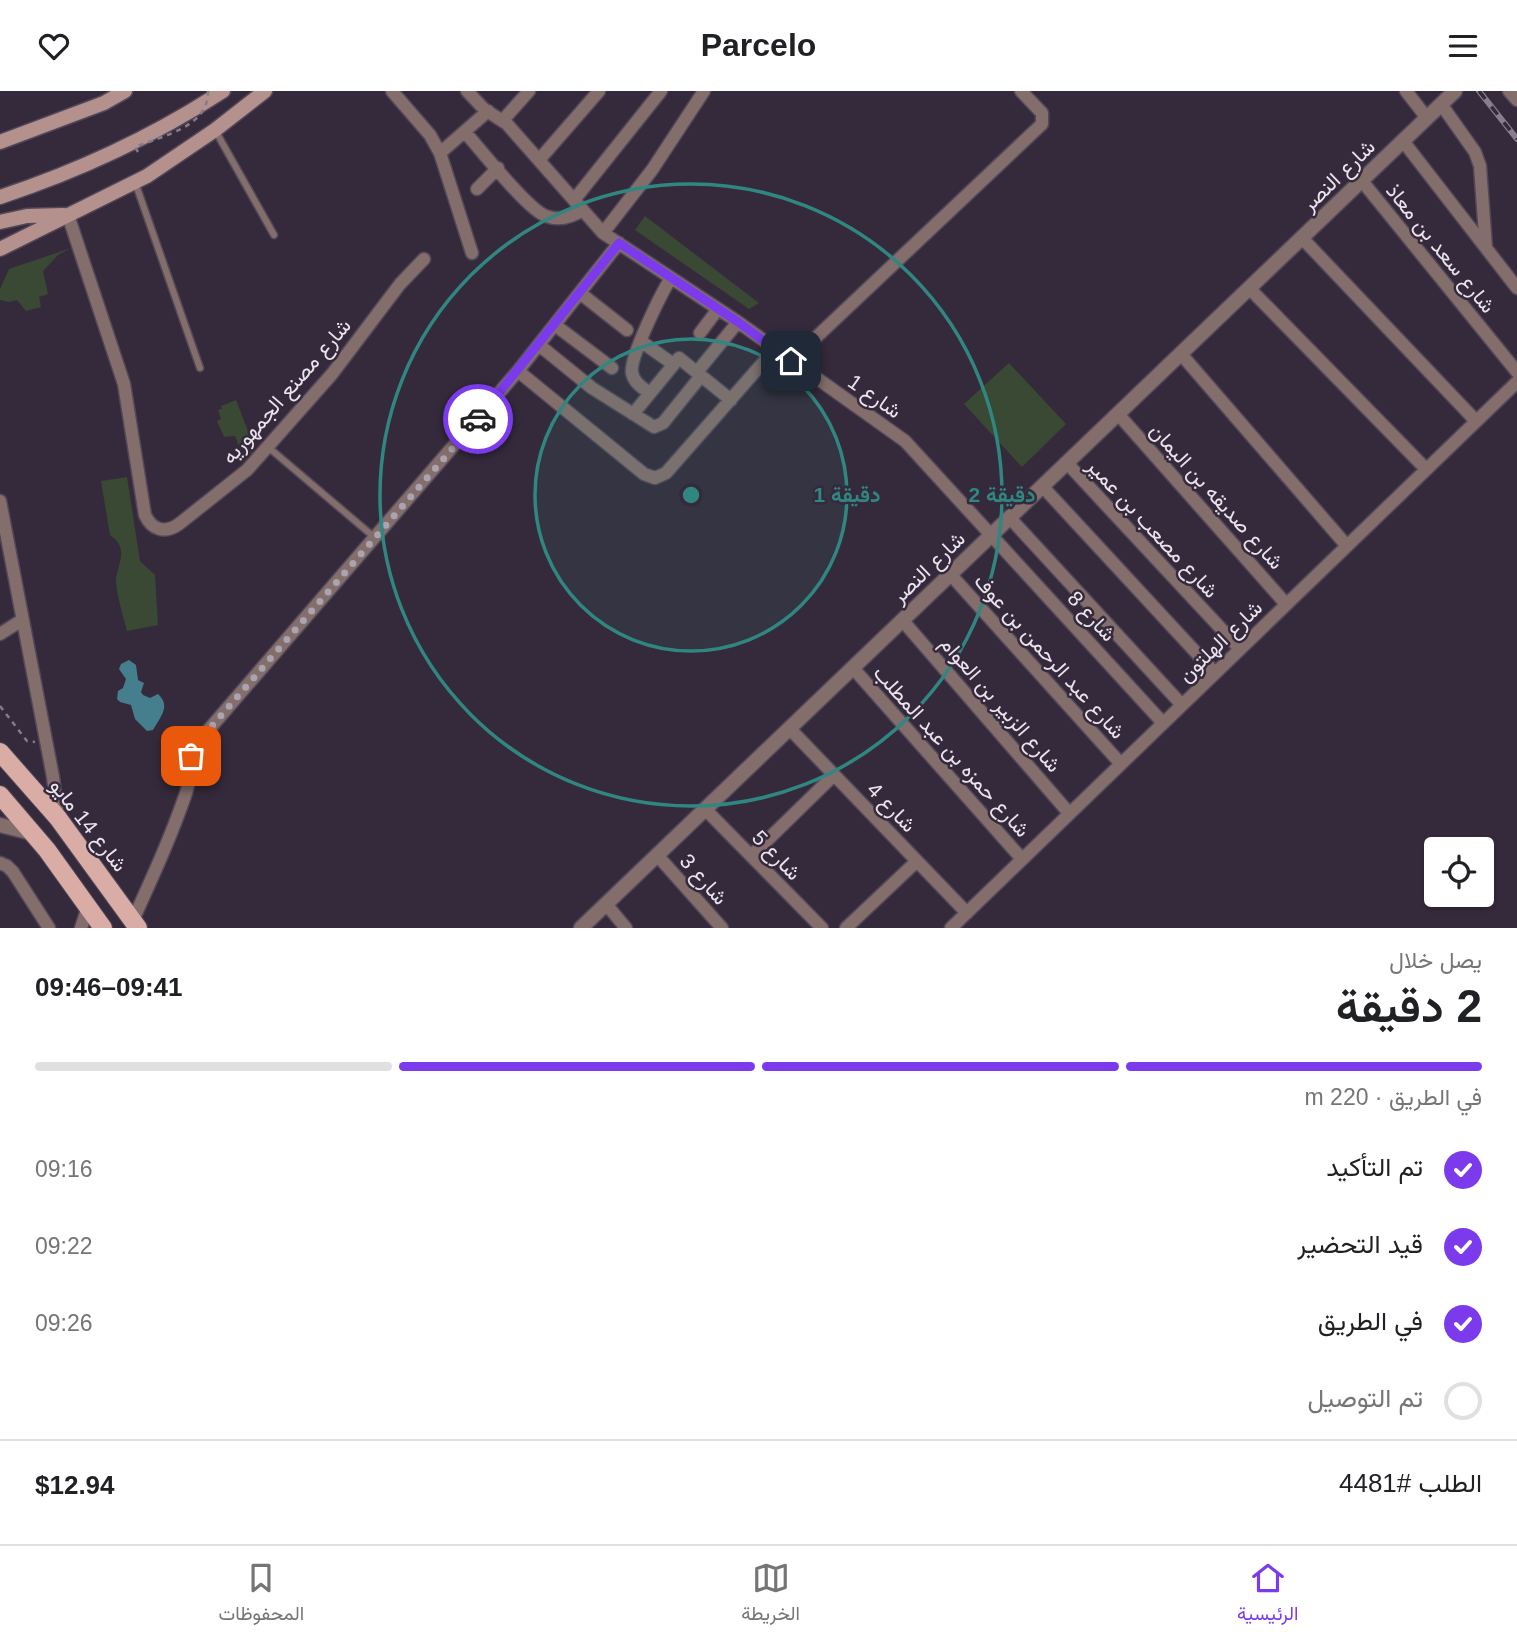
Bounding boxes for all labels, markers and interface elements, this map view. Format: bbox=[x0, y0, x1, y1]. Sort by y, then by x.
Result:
icon: heart bbox=[35, 27, 73, 65]
text: Parcelo bbox=[701, 27, 816, 63]
icon: menu bbox=[1444, 27, 1482, 65]
street label: شارع النصر bbox=[1296, 135, 1381, 218]
street label: شارع سعد بن معاذ bbox=[1380, 179, 1500, 319]
street label: شارع مصنع الجمهوريه bbox=[217, 314, 357, 470]
pin bbox=[761, 331, 821, 391]
icon: home bbox=[772, 342, 810, 380]
street label: شارع 1 bbox=[842, 369, 906, 425]
courier bbox=[443, 384, 513, 454]
icon: car bbox=[459, 400, 497, 438]
street label: شارع صديقه بن اليمان bbox=[1143, 418, 1288, 576]
street label: شارع مصعب بن عمير bbox=[1080, 453, 1223, 604]
centre of rings bbox=[679, 483, 703, 507]
text: 1 دقيقة bbox=[813, 483, 881, 507]
text: 2 دقيقة bbox=[968, 483, 1036, 507]
street label: شارع النصر bbox=[886, 527, 971, 610]
street label: شارع عبد الرحمن بن عوف bbox=[968, 569, 1130, 745]
street label: شارع 8 bbox=[1061, 586, 1121, 648]
street label: شارع الهلتون bbox=[1173, 595, 1269, 689]
street label: شارع الزبير بن العوام bbox=[934, 632, 1066, 778]
street label: شارع حمزه بن عبد المطلب bbox=[867, 661, 1035, 843]
pin bbox=[161, 726, 221, 786]
icon: bag bbox=[172, 737, 210, 775]
street label: شارع 14 مايو bbox=[43, 774, 132, 878]
street label: شارع 4 bbox=[861, 778, 921, 839]
street label: شارع 5 bbox=[746, 826, 806, 887]
map controls bbox=[1424, 837, 1494, 907]
button: locate bbox=[1424, 837, 1494, 907]
street label: شارع 3 bbox=[673, 849, 733, 911]
text: يصل خلال bbox=[1389, 947, 1482, 973]
text: 09:41–09:46 bbox=[35, 972, 182, 1002]
text: 2 دقيقة bbox=[1336, 980, 1482, 1032]
text: في الطريق · 220 m bbox=[1305, 1084, 1482, 1110]
icon: check bbox=[1444, 1151, 1482, 1189]
text: تم التأكيد bbox=[1326, 1152, 1423, 1182]
text: 09:16 bbox=[35, 1156, 93, 1182]
icon: check bbox=[1444, 1228, 1482, 1266]
text: قيد التحضير bbox=[1297, 1229, 1423, 1259]
text: 09:22 bbox=[35, 1233, 93, 1259]
icon: check bbox=[1444, 1305, 1482, 1343]
text: في الطريق bbox=[1318, 1306, 1423, 1336]
text: 09:26 bbox=[35, 1310, 93, 1336]
text: تم التوصيل bbox=[1307, 1383, 1423, 1413]
text: الطلب #4481 bbox=[1339, 1468, 1482, 1498]
text: $12.94 bbox=[35, 1470, 115, 1500]
tab: المحفوظات bbox=[219, 1559, 304, 1630]
tab: الخريطة bbox=[741, 1559, 800, 1630]
tab: الرئيسية bbox=[1237, 1559, 1298, 1630]

